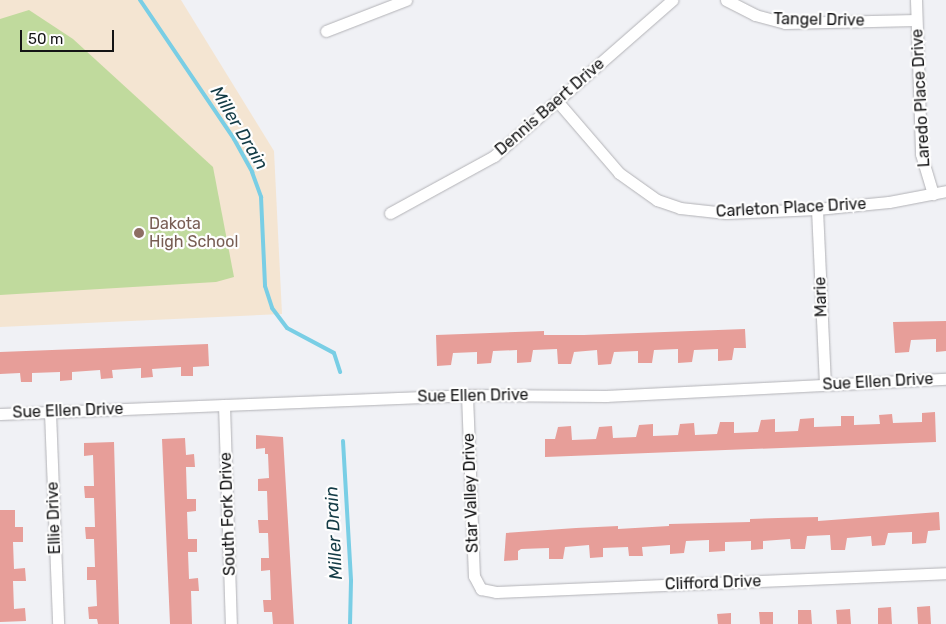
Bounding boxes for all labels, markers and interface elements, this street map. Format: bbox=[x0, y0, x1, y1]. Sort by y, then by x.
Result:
street label: Tangel Drive bbox=[773, 10, 865, 30]
scale bar bbox=[22, 20, 116, 52]
street label: Laredo Place Drive bbox=[908, 28, 934, 168]
text: 50 m bbox=[28, 30, 63, 48]
street label: Dennis Baert Drive bbox=[491, 54, 609, 160]
water label: Miller Drain bbox=[206, 82, 272, 174]
street label: Carleton Place Drive bbox=[715, 194, 867, 222]
place label: Dakota High School bbox=[149, 214, 238, 252]
marker: Dakota High School bbox=[133, 227, 145, 239]
street label: Marie bbox=[811, 276, 831, 318]
street label: Sue Ellen Drive bbox=[822, 370, 934, 394]
street label: Sue Ellen Drive bbox=[417, 385, 529, 407]
street label: Sue Ellen Drive bbox=[12, 399, 124, 423]
street label: Star Valley Drive bbox=[459, 432, 483, 554]
street label: South Fork Drive bbox=[216, 452, 240, 576]
street label: Ellie Drive bbox=[43, 481, 65, 555]
water label: Miller Drain bbox=[321, 485, 347, 581]
street label: Clifford Drive bbox=[665, 572, 761, 594]

